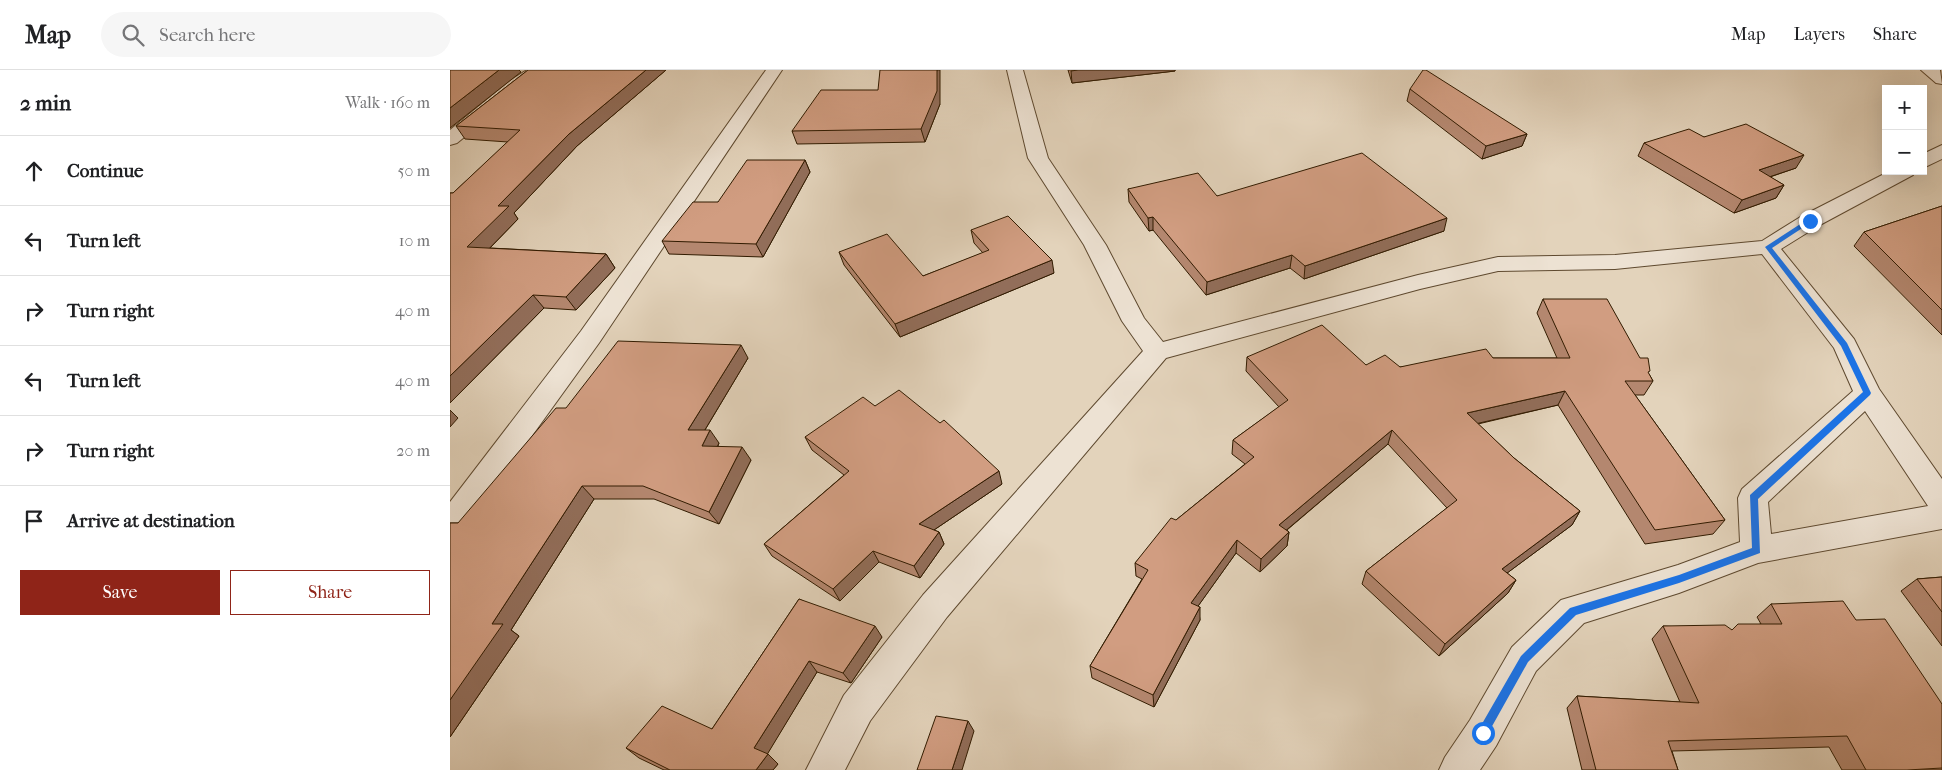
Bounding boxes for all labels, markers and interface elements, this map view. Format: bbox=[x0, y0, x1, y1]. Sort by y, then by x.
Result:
search box bbox=[101, 12, 451, 57]
text: Map bbox=[25, 21, 71, 49]
icon: search bbox=[119, 21, 147, 49]
text: Search here bbox=[159, 24, 255, 46]
text: Map bbox=[1731, 24, 1765, 45]
text: Layers bbox=[1793, 24, 1845, 45]
text: Share bbox=[1873, 24, 1917, 45]
map controls bbox=[1882, 85, 1927, 175]
button: + bbox=[1882, 85, 1927, 130]
text: 2 min bbox=[20, 91, 71, 115]
text: Walk · 160 m bbox=[345, 93, 430, 112]
button: − bbox=[1882, 130, 1927, 175]
icon: ahead bbox=[20, 157, 48, 185]
text: Continue bbox=[67, 160, 143, 182]
text: 50 m bbox=[398, 161, 430, 180]
route end bbox=[1799, 210, 1822, 233]
icon: left bbox=[20, 227, 48, 255]
text: Turn left bbox=[67, 230, 141, 252]
text: 10 m bbox=[399, 231, 430, 250]
icon: right bbox=[20, 297, 48, 325]
text: Turn right bbox=[67, 300, 154, 322]
text: 40 m bbox=[395, 301, 430, 320]
icon: left bbox=[20, 367, 48, 395]
text: Turn left bbox=[67, 370, 141, 392]
text: 40 m bbox=[395, 371, 430, 390]
icon: right bbox=[20, 437, 48, 465]
text: Turn right bbox=[67, 440, 154, 462]
text: 20 m bbox=[396, 441, 430, 460]
icon: arrive bbox=[20, 507, 48, 535]
text: Arrive at destination bbox=[67, 510, 235, 532]
button: Save bbox=[20, 570, 220, 615]
button: Share bbox=[230, 570, 430, 615]
route start bbox=[1472, 722, 1495, 745]

